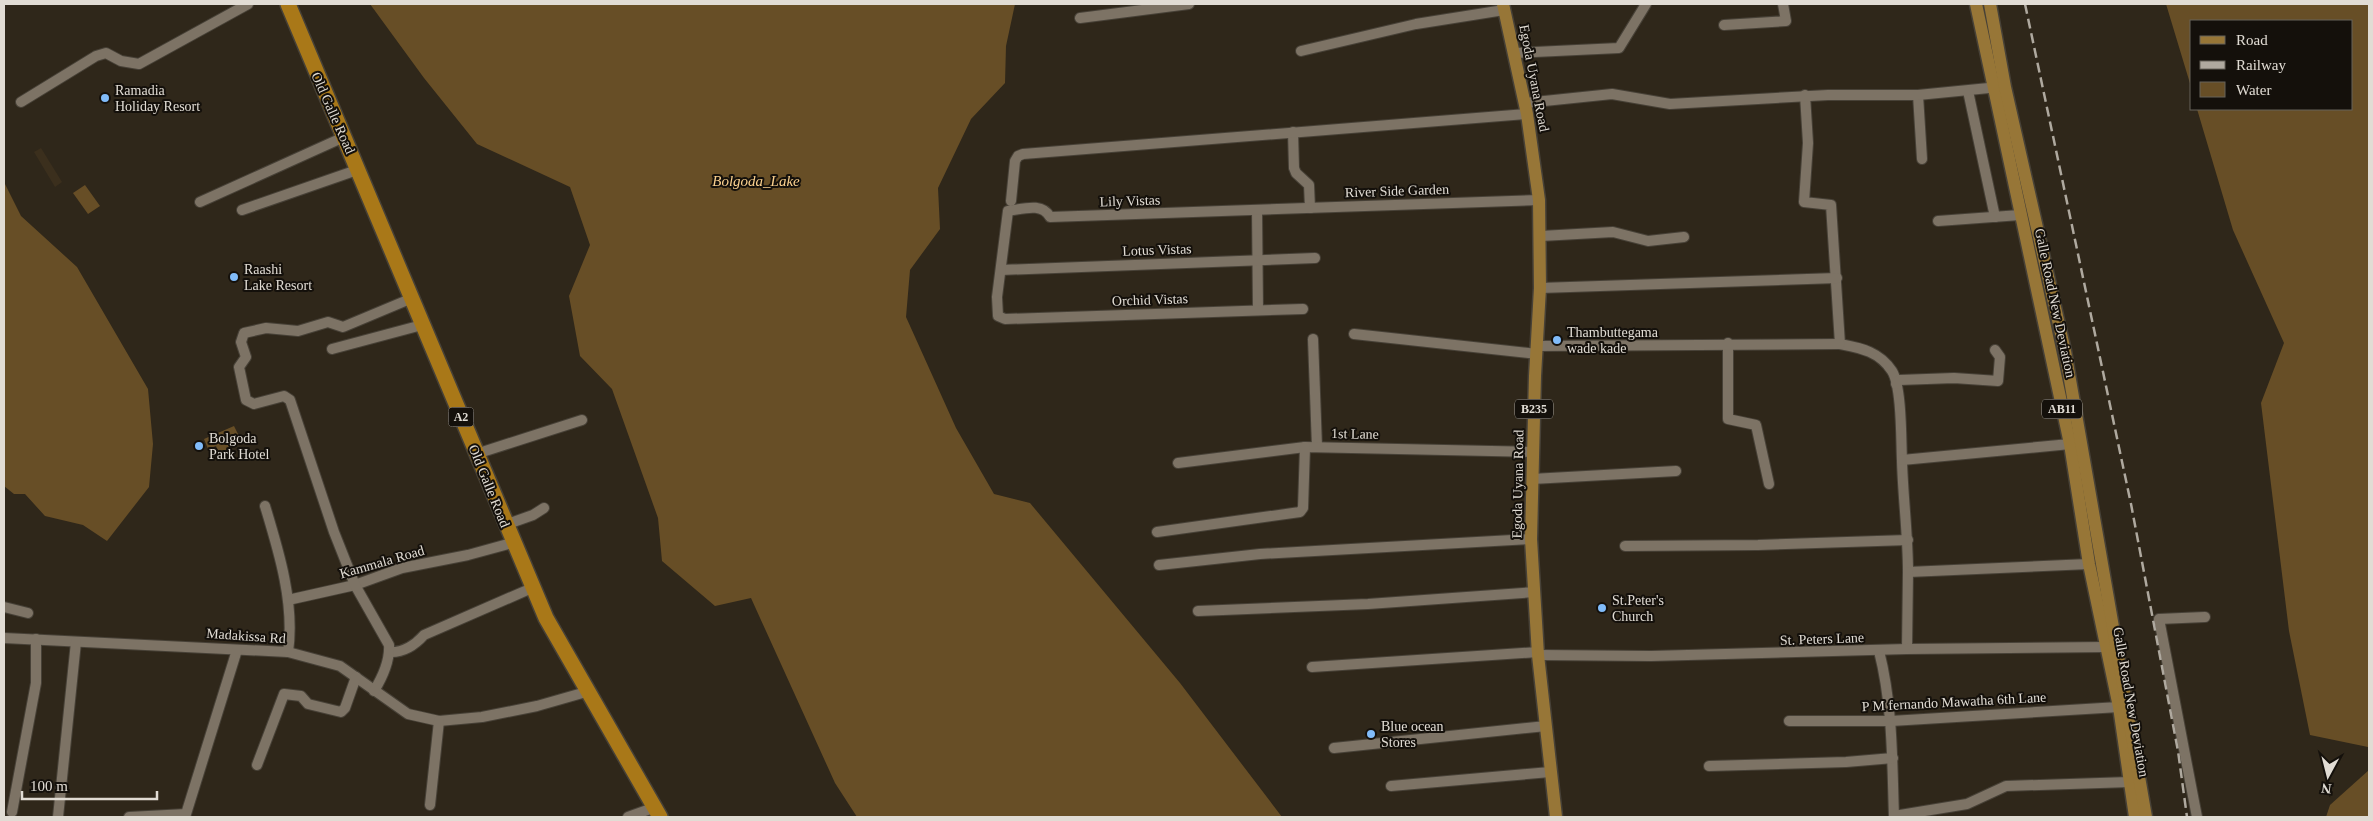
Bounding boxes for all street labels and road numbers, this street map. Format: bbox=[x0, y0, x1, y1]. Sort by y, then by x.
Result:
street label: Egoda Uyana Road bbox=[1516, 23, 1552, 133]
street label: Old Galle Road bbox=[308, 70, 358, 156]
street label: River Side Garden bbox=[1345, 182, 1449, 200]
street label: Lily Vistas bbox=[1099, 192, 1161, 210]
street label: Galle Road New Deviation bbox=[2032, 227, 2078, 379]
street label: Lotus Vistas bbox=[1122, 241, 1192, 259]
street label: Orchid Vistas bbox=[1112, 291, 1188, 309]
road number: B235 bbox=[1515, 399, 1553, 418]
road number: AB11 bbox=[2042, 399, 2082, 418]
road number: A2 bbox=[448, 408, 474, 427]
street label: 1st Lane bbox=[1331, 426, 1379, 442]
street label: Egoda Uyana Road bbox=[1510, 429, 1526, 539]
street label: Old Galle Road bbox=[466, 442, 512, 530]
street label: Kammala Road bbox=[338, 543, 426, 581]
street label: Madakissa Rd bbox=[206, 626, 286, 646]
street label: Galle Road New Deviation bbox=[2110, 626, 2152, 778]
street label: St. Peters Lane bbox=[1780, 630, 1864, 648]
street label: P M fernando Mawatha 6th Lane bbox=[1861, 690, 2047, 714]

